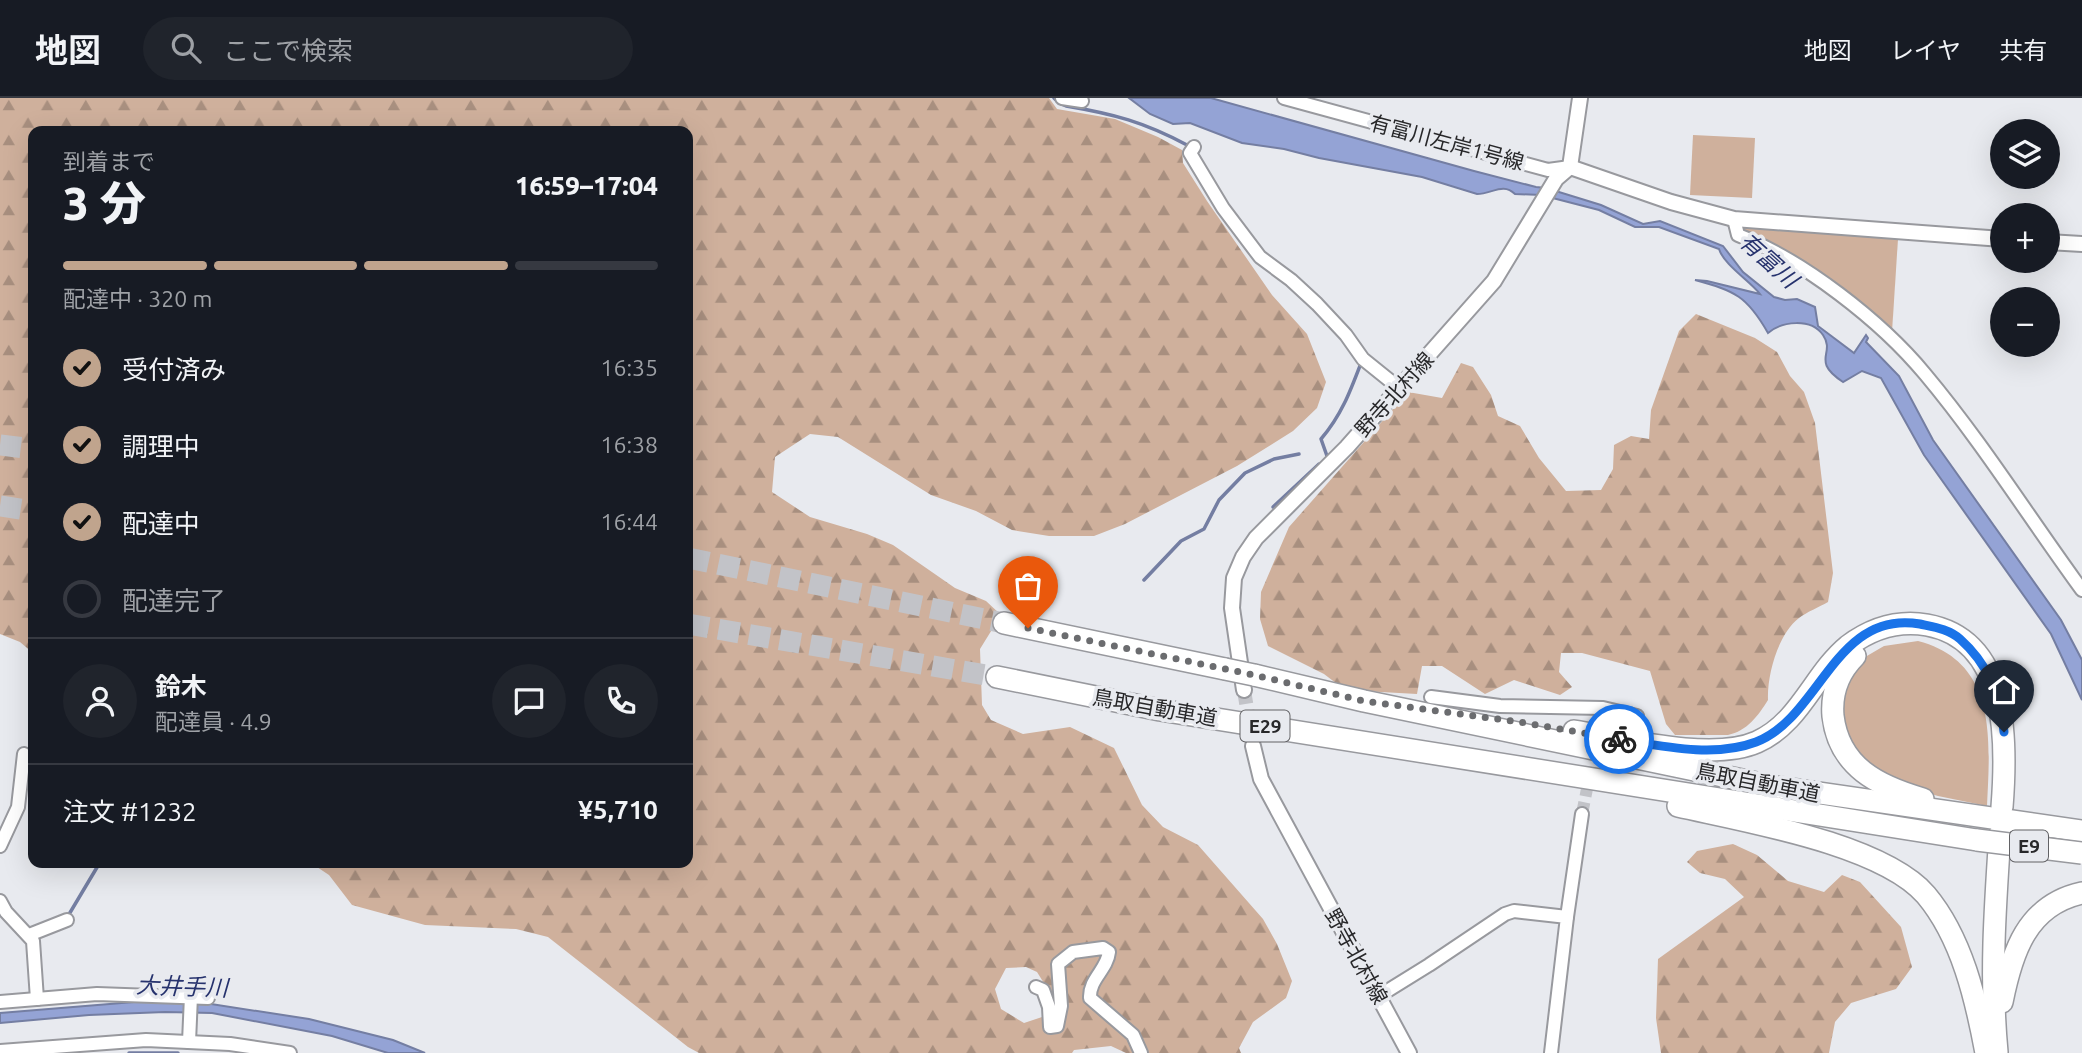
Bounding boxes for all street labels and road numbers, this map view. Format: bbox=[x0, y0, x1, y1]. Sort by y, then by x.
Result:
street label: 有富川左岸1号線 bbox=[1367, 110, 1527, 174]
street label: 野寺北村線 bbox=[1350, 347, 1438, 441]
street label: 鳥取自動車道 bbox=[1091, 684, 1219, 730]
road number: E29 bbox=[1240, 710, 1290, 741]
street label: 鳥取自動車道 bbox=[1694, 758, 1822, 806]
road number: E9 bbox=[2010, 831, 2048, 862]
street label: 野寺北村線 bbox=[1321, 904, 1393, 1008]

